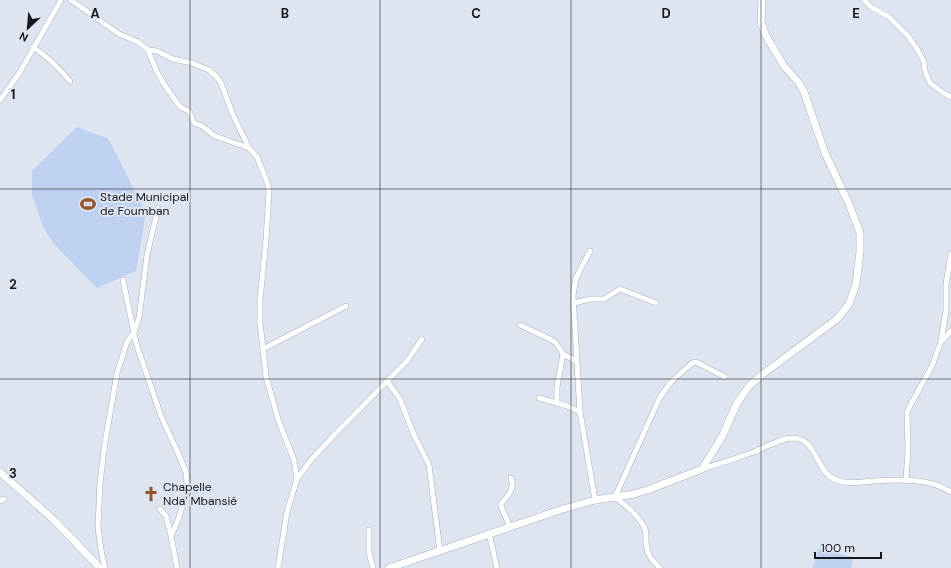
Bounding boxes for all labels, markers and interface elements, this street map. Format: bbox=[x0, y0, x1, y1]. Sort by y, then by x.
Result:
text: A bbox=[90, 5, 100, 22]
text: B bbox=[281, 5, 289, 22]
text: C bbox=[471, 5, 481, 22]
text: D bbox=[661, 5, 671, 22]
text: E bbox=[852, 5, 860, 22]
north arrow bbox=[8, 8, 48, 48]
text: N bbox=[17, 29, 30, 45]
text: 1 bbox=[11, 86, 15, 103]
place label: Stade Municipal de Foumban bbox=[100, 189, 189, 219]
sports icon: Stade Municipal de Foumban bbox=[79, 195, 97, 213]
text: 2 bbox=[9, 276, 17, 293]
text: 3 bbox=[9, 465, 17, 482]
place label: Chapelle Nda' Mbansié bbox=[163, 479, 237, 509]
church icon: Chapelle Nda' Mbansié bbox=[142, 485, 160, 503]
scale bar bbox=[815, 534, 881, 560]
text: 100 m bbox=[821, 540, 855, 556]

